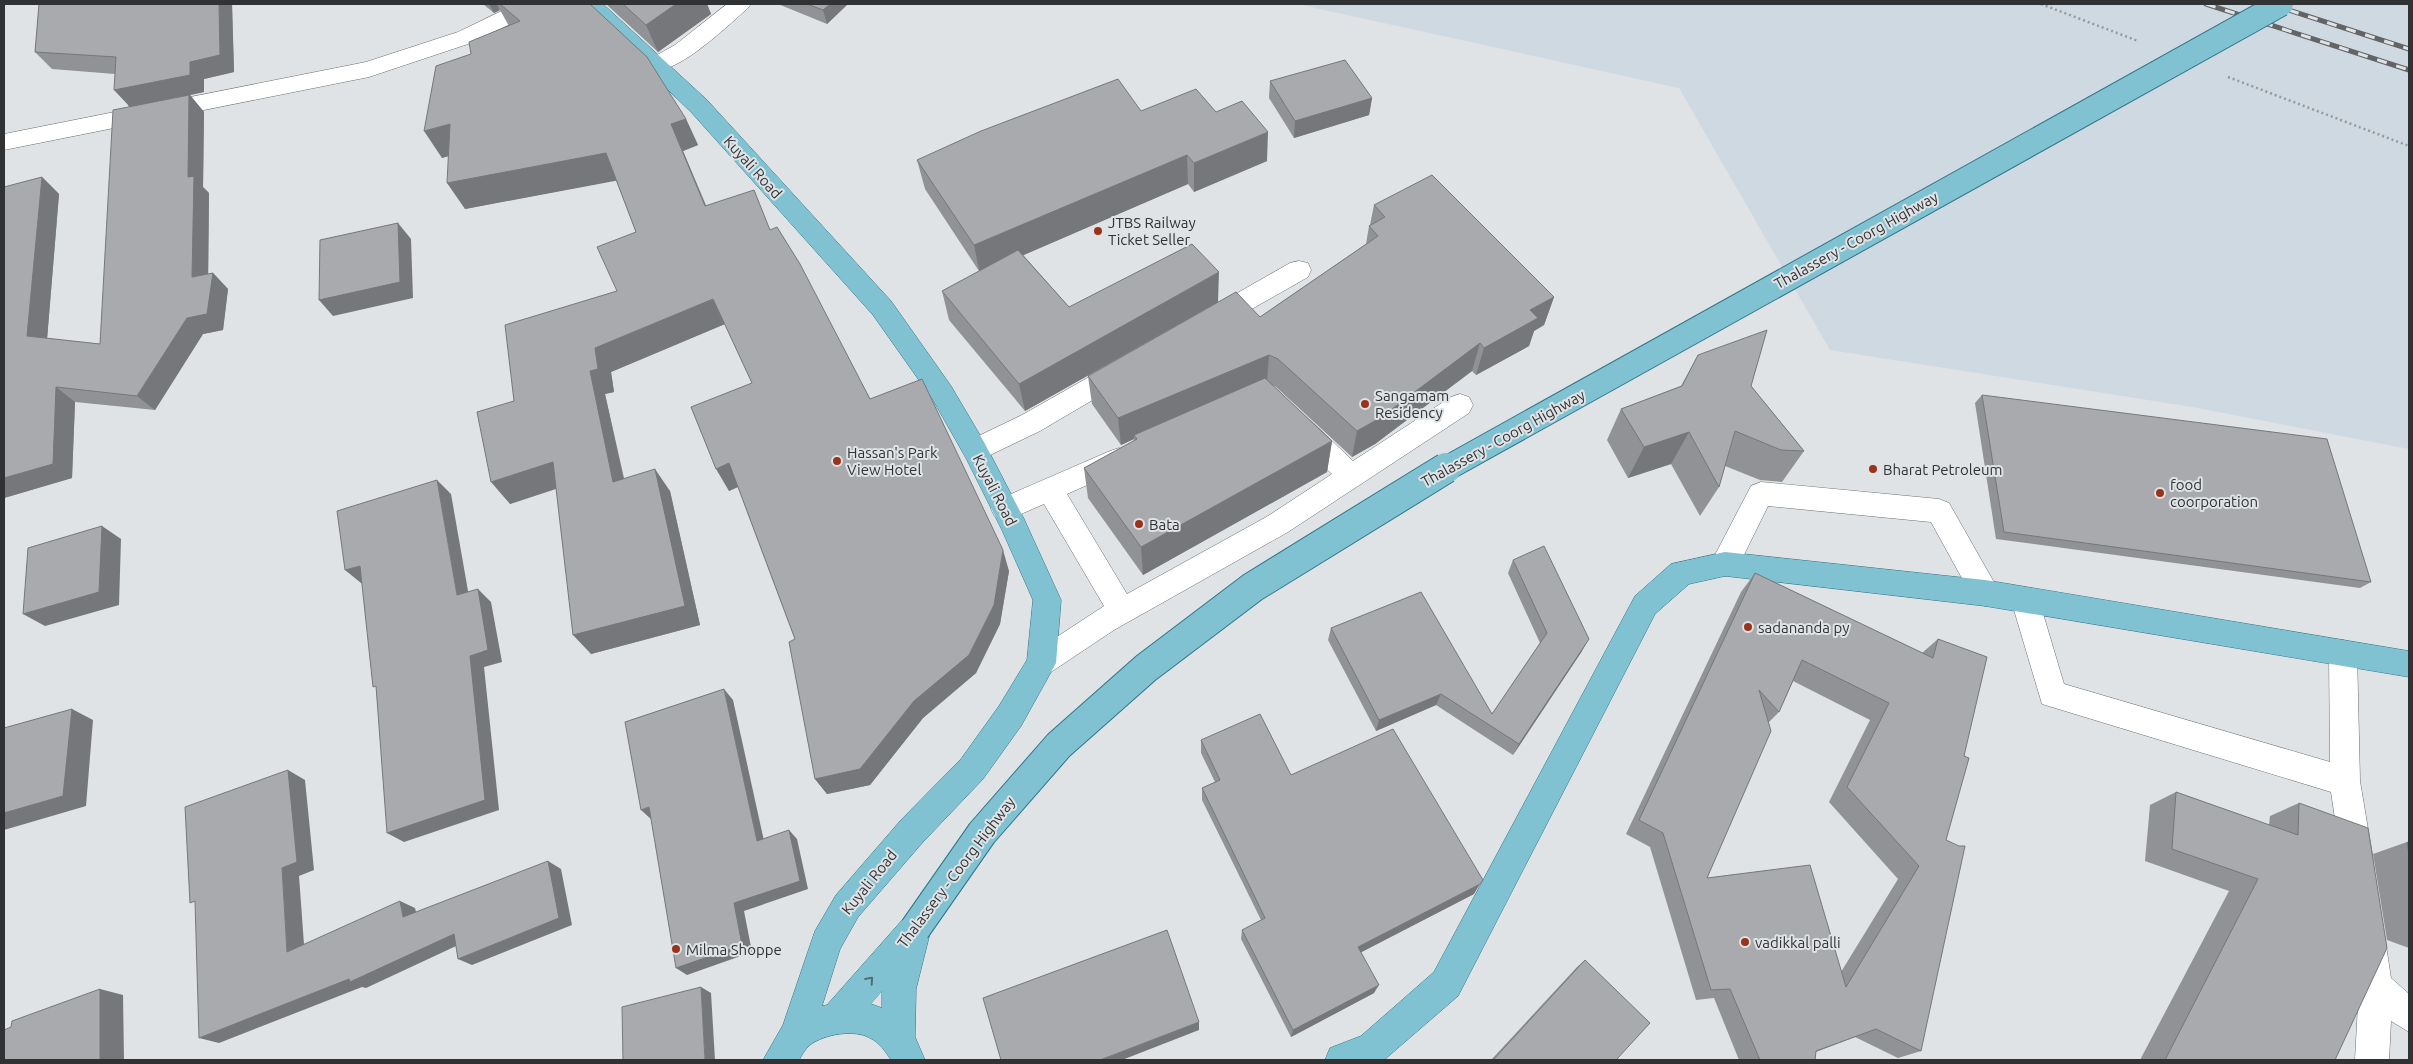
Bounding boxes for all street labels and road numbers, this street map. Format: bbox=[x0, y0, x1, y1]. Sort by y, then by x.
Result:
street label: Kuyali Road bbox=[721, 132, 785, 202]
street label: Thalassery - Coorg Highway bbox=[1771, 188, 1941, 292]
street label: Thalassery - Coorg Highway bbox=[1418, 386, 1588, 490]
street label: Kuyali Road bbox=[970, 451, 1020, 529]
street label: Thalassery - Coorg Highway bbox=[894, 793, 1018, 951]
street label: Kuyali Road bbox=[838, 846, 900, 918]

